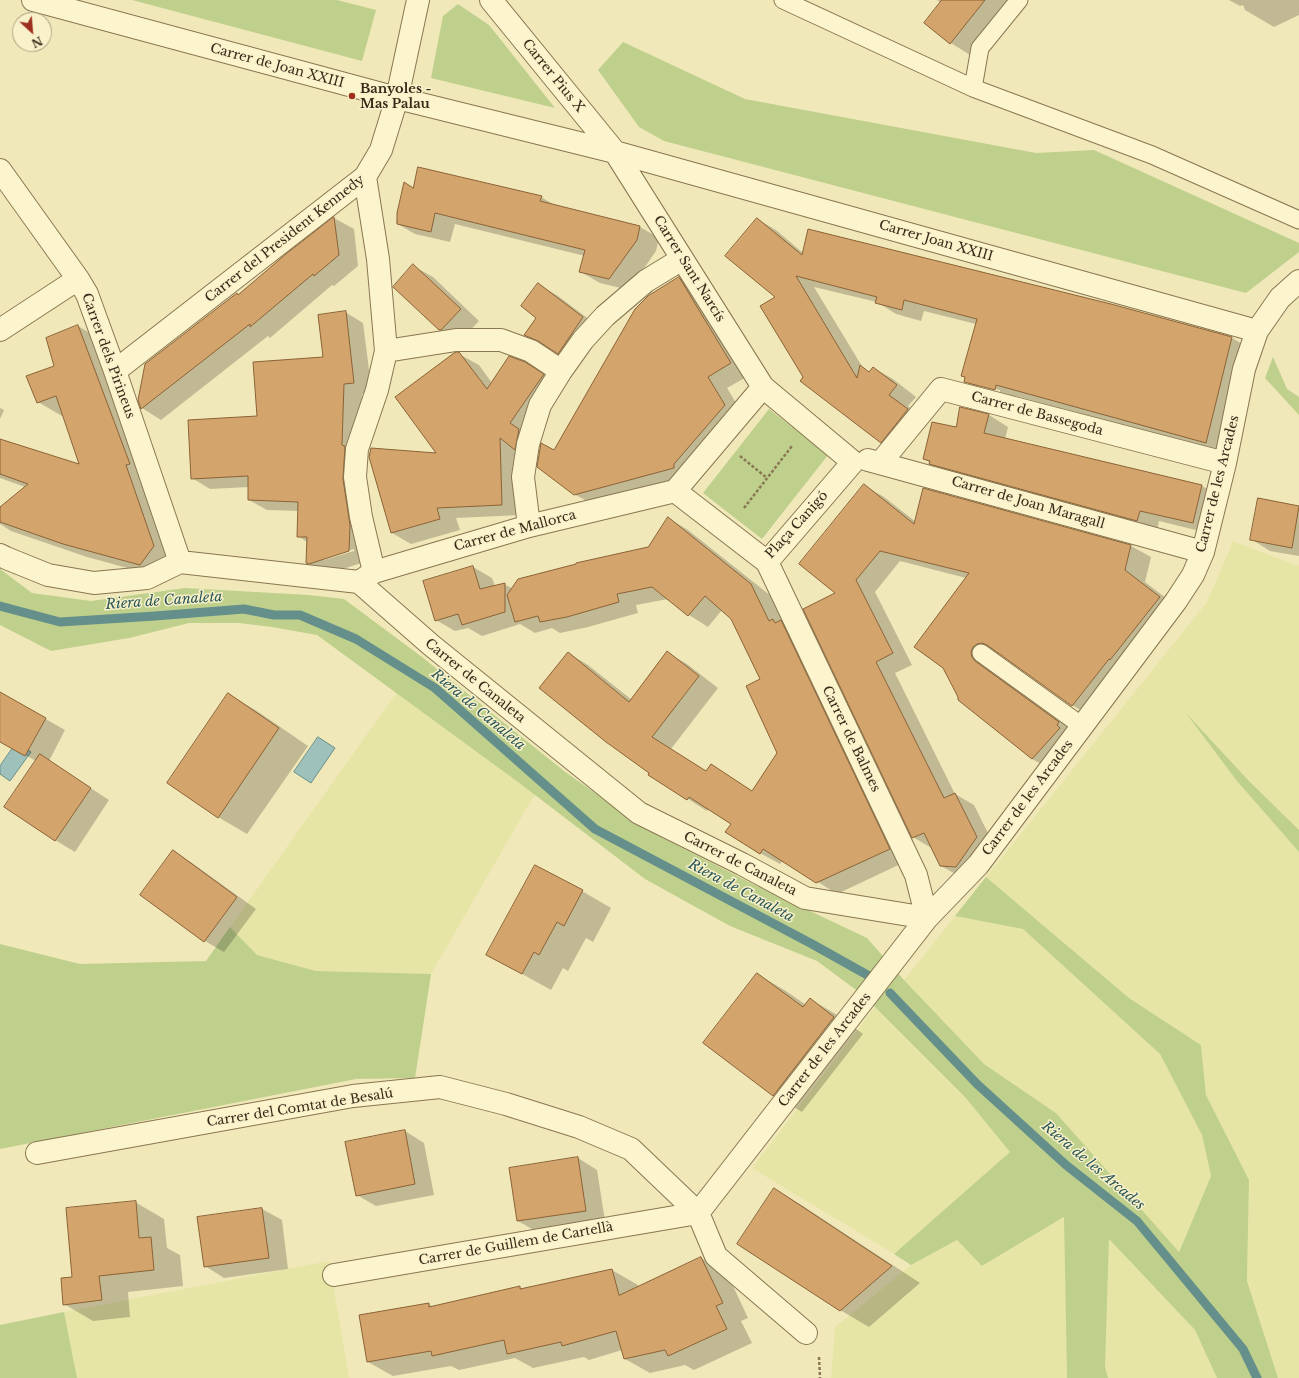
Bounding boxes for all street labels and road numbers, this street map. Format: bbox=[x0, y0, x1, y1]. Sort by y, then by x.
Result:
street label: Carrer Pius X bbox=[519, 36, 587, 116]
street label: Carrer de Joan XXIII bbox=[208, 41, 346, 91]
street label: Carrer del President Kennedy bbox=[202, 172, 368, 306]
street label: Carrer Sant Narcís bbox=[650, 213, 728, 325]
street label: Carrer Joan XXIII bbox=[877, 217, 995, 265]
street label: Carrer dels Pirineus bbox=[78, 291, 138, 421]
street label: Carrer de Bassegoda bbox=[969, 389, 1105, 439]
street label: Carrer de les Arcades bbox=[1193, 414, 1243, 554]
street label: Carrer de Joan Maragall bbox=[950, 474, 1106, 532]
street label: Plaça Canigó bbox=[763, 488, 831, 562]
street label: Carrer de Mallorca bbox=[452, 507, 578, 555]
street label: Carrer de Canaleta bbox=[422, 636, 528, 726]
street label: Carrer de Balmes bbox=[819, 683, 883, 795]
street label: Carrer de les Arcades bbox=[979, 737, 1077, 859]
street label: Carrer de Canaleta bbox=[681, 829, 799, 899]
street label: Carrer de les Arcades bbox=[775, 990, 875, 1110]
street label: Carrer del Comtat de Besalú bbox=[206, 1086, 394, 1130]
street label: Carrer de Guillem de Cartellà bbox=[418, 1219, 614, 1269]

